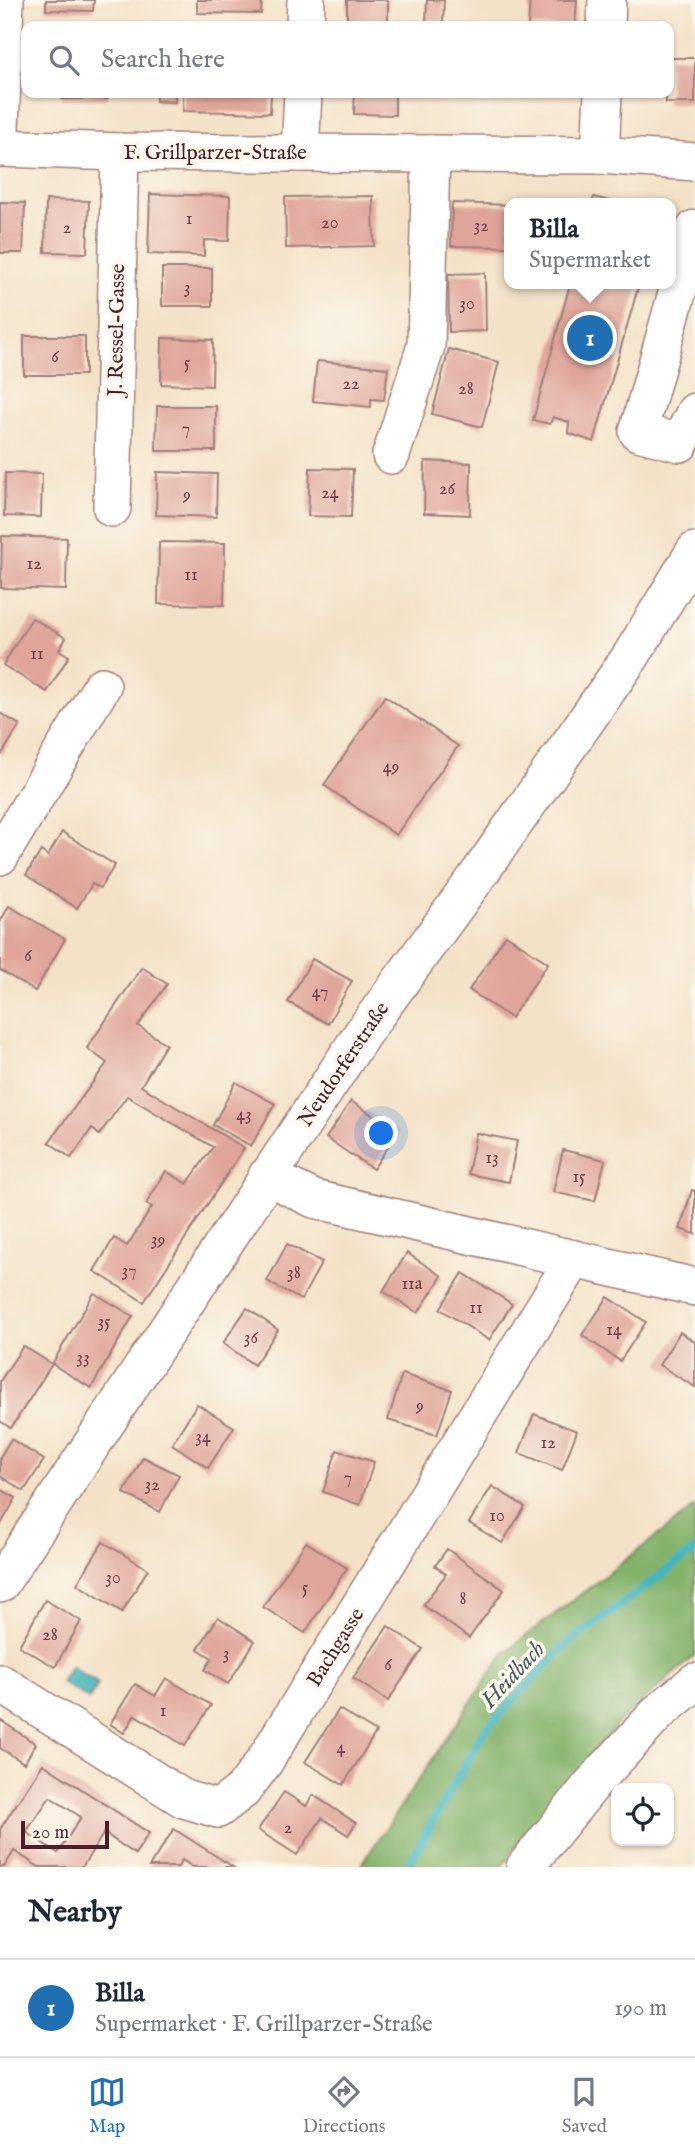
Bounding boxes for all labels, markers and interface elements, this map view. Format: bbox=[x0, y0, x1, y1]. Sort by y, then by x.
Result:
search box bbox=[21, 21, 674, 98]
icon: search bbox=[45, 41, 83, 79]
text: Search here bbox=[101, 43, 225, 76]
street label: F. Grillparzer-Straße bbox=[123, 140, 307, 167]
popup bbox=[504, 198, 676, 289]
house number: 1 bbox=[186, 208, 192, 231]
house number: 20 bbox=[321, 212, 339, 235]
text: Billa bbox=[529, 213, 579, 246]
house number: 32 bbox=[473, 215, 489, 238]
house number: 2 bbox=[63, 217, 71, 240]
text: Supermarket bbox=[529, 246, 651, 275]
street label: J. Ressel-Gasse bbox=[103, 263, 132, 399]
house number: 3 bbox=[184, 277, 190, 300]
house number: 30 bbox=[459, 293, 475, 316]
pin: 1 bbox=[567, 312, 613, 364]
house number: 6 bbox=[51, 346, 59, 369]
house number: 5 bbox=[184, 352, 191, 375]
house number: 22 bbox=[343, 373, 359, 396]
house number: 28 bbox=[458, 378, 474, 401]
house number: 7 bbox=[182, 418, 190, 441]
house number: 26 bbox=[439, 478, 455, 501]
house number: 24 bbox=[321, 482, 339, 505]
house number: 9 bbox=[182, 484, 191, 507]
house number: 12 bbox=[26, 553, 42, 576]
house number: 11 bbox=[184, 564, 198, 587]
house number: 11 bbox=[30, 643, 44, 666]
house number: 49 bbox=[383, 756, 399, 779]
house number: 6 bbox=[24, 945, 32, 968]
house number: 47 bbox=[312, 981, 328, 1004]
street label: Neudorferstraße bbox=[292, 997, 396, 1133]
house number: 43 bbox=[236, 1104, 252, 1127]
your location bbox=[364, 1116, 398, 1150]
house number: 13 bbox=[485, 1147, 499, 1170]
house number: 15 bbox=[572, 1166, 586, 1189]
house number: 39 bbox=[151, 1229, 165, 1252]
house number: 37 bbox=[121, 1260, 137, 1283]
house number: 38 bbox=[287, 1262, 301, 1285]
house number: 11a bbox=[401, 1273, 423, 1296]
house number: 11 bbox=[469, 1297, 483, 1320]
house number: 35 bbox=[97, 1311, 111, 1334]
house number: 14 bbox=[606, 1319, 622, 1342]
house number: 36 bbox=[244, 1327, 259, 1350]
house number: 33 bbox=[76, 1347, 90, 1370]
house number: 9 bbox=[415, 1395, 424, 1418]
house number: 34 bbox=[195, 1426, 211, 1449]
house number: 12 bbox=[540, 1432, 556, 1455]
house number: 7 bbox=[344, 1467, 352, 1490]
house number: 32 bbox=[144, 1474, 160, 1497]
house number: 10 bbox=[489, 1505, 505, 1528]
house number: 30 bbox=[105, 1567, 121, 1590]
house number: 5 bbox=[302, 1577, 309, 1600]
house number: 8 bbox=[459, 1588, 467, 1611]
street label: Bachgasse bbox=[301, 1603, 371, 1692]
house number: 28 bbox=[42, 1624, 58, 1647]
water label: Heidbach bbox=[474, 1635, 551, 1715]
house number: 3 bbox=[223, 1643, 229, 1666]
house number: 6 bbox=[384, 1654, 392, 1677]
house number: 1 bbox=[160, 1700, 166, 1723]
house number: 4 bbox=[337, 1737, 346, 1760]
map controls bbox=[611, 1783, 674, 1846]
button: locate bbox=[611, 1783, 674, 1846]
house number: 2 bbox=[284, 1817, 292, 1840]
scale bar bbox=[21, 1818, 108, 1850]
text: 20 m bbox=[32, 1821, 69, 1845]
text: Nearby bbox=[28, 1894, 121, 1932]
text: Billa bbox=[95, 1977, 145, 2010]
text: 1 bbox=[47, 1994, 55, 2023]
text: 190 m bbox=[614, 1994, 667, 2023]
text: Supermarket · F. Grillparzer-Straße bbox=[95, 2010, 433, 2039]
tab: Map bbox=[88, 2073, 126, 2139]
tab: Directions bbox=[303, 2073, 385, 2139]
tab: Saved bbox=[562, 2073, 607, 2139]

